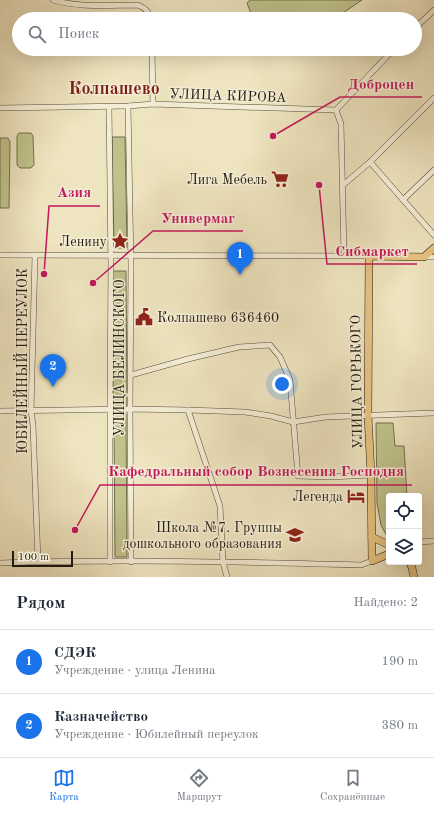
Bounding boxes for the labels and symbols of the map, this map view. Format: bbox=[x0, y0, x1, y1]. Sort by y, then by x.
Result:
callout: Доброцен bbox=[340, 70, 422, 97]
text: Доброцен bbox=[348, 78, 414, 93]
district label: Колпашево bbox=[68, 80, 160, 98]
street label: УЛИЦА КИРОВА bbox=[169, 87, 287, 105]
supermarket icon: Лига Мебель bbox=[270, 169, 290, 189]
place label: Лига Мебель bbox=[187, 173, 267, 187]
callout: Азия bbox=[49, 179, 100, 206]
text: Азия bbox=[57, 186, 91, 201]
callout: Универмаг bbox=[153, 204, 243, 231]
text: Универмаг bbox=[161, 212, 235, 227]
place icon: Ленину bbox=[110, 231, 130, 251]
place label: Ленину bbox=[59, 235, 108, 249]
callout: Сибмаркет bbox=[327, 237, 417, 264]
pin: 1 bbox=[227, 242, 253, 275]
text: Сибмаркет bbox=[335, 245, 409, 260]
street label: ЮБИЛЕЙНЫЙ ПЕРЕУЛОК bbox=[12, 268, 30, 454]
street label: УЛИЦА БЕЛИНСКОГО bbox=[113, 279, 127, 437]
public building icon: Колпашево 636460 bbox=[134, 307, 154, 327]
place label: Колпашево 636460 bbox=[157, 311, 279, 325]
street label: УЛИЦА ГОРЬКОГО bbox=[349, 315, 365, 449]
pin: 2 bbox=[40, 354, 66, 387]
your location bbox=[272, 374, 292, 394]
callout: Кафедральный собор Вознесения Господня bbox=[100, 458, 412, 485]
text: Кафедральный собор Вознесения Господня bbox=[108, 465, 404, 480]
hotel icon: Легенда bbox=[346, 486, 366, 506]
place label: Легенда bbox=[292, 490, 343, 504]
place label: Школа №7. Группы дошкольного образования bbox=[123, 521, 282, 551]
school or university icon: Школа №7. Группы дошкольного образования bbox=[285, 525, 305, 545]
scale bar bbox=[12, 549, 73, 568]

